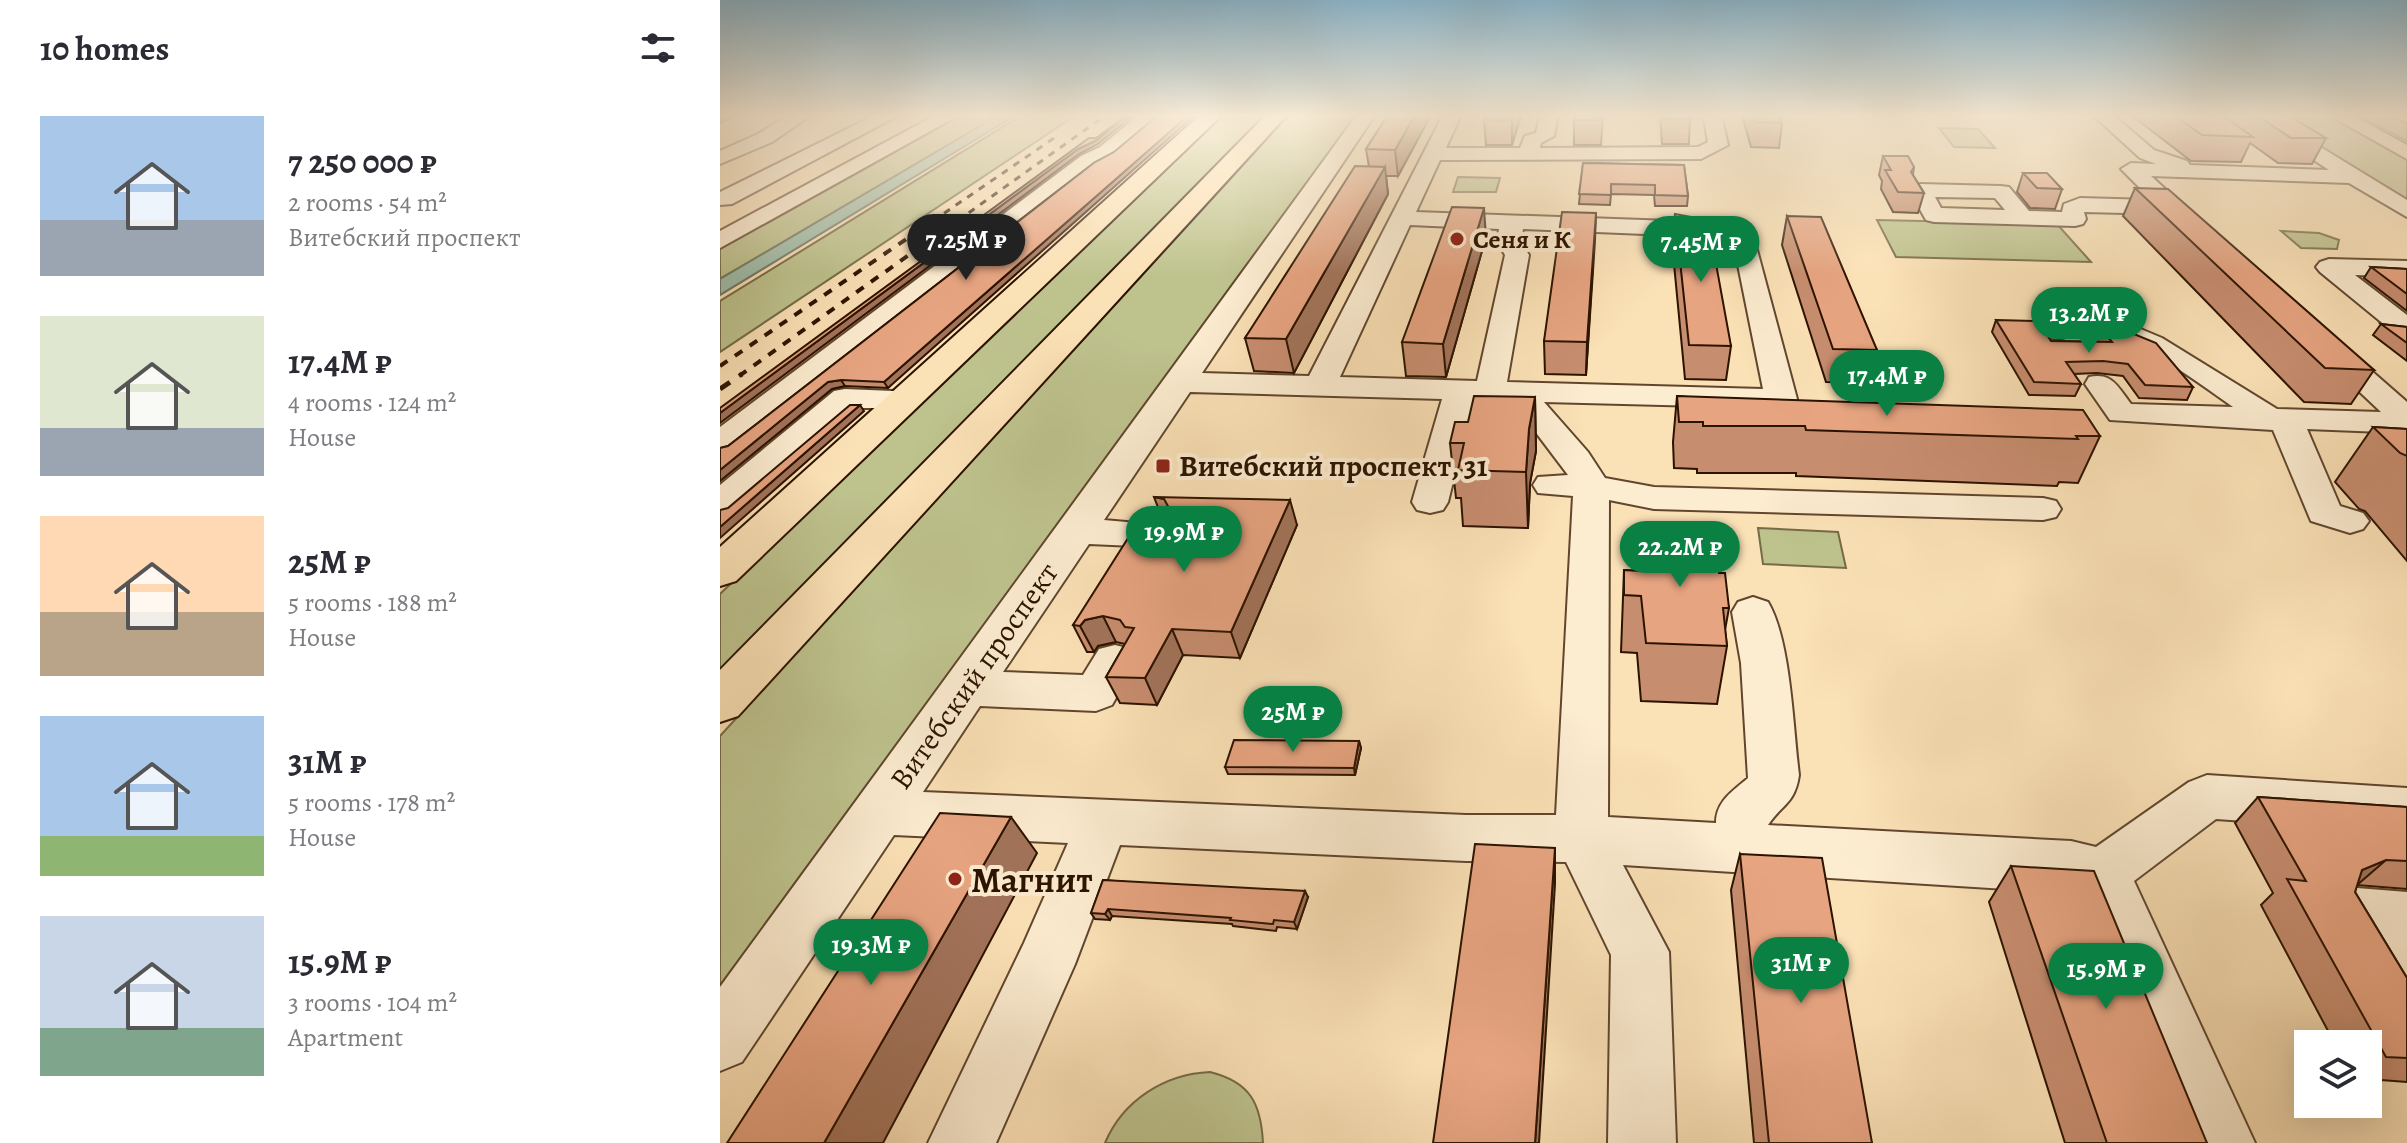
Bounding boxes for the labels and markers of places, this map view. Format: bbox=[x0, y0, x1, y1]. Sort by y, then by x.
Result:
pin: 7.25M ₽ bbox=[892, 214, 1040, 282]
pin: 7.45M ₽ bbox=[1627, 216, 1775, 284]
place label: Сеня и К bbox=[1473, 222, 1572, 257]
marker: Сеня и К bbox=[1448, 230, 1466, 248]
pin: 13.2M ₽ bbox=[2015, 287, 2163, 355]
pin: 17.4M ₽ bbox=[1813, 350, 1961, 418]
place label: Витебский проспект, 31 bbox=[1179, 446, 1488, 486]
marker: Витебский проспект, 31 bbox=[1154, 457, 1172, 475]
pin: 19.9M ₽ bbox=[1110, 506, 1258, 574]
pin: 22.2M ₽ bbox=[1606, 521, 1754, 589]
pin: 25M ₽ bbox=[1237, 686, 1349, 754]
place label: Магнит bbox=[971, 855, 1093, 904]
marker: Магнит bbox=[946, 870, 964, 888]
pin: 19.3M ₽ bbox=[797, 919, 945, 987]
pin: 31M ₽ bbox=[1745, 937, 1857, 1005]
pin: 15.9M ₽ bbox=[2032, 943, 2180, 1011]

